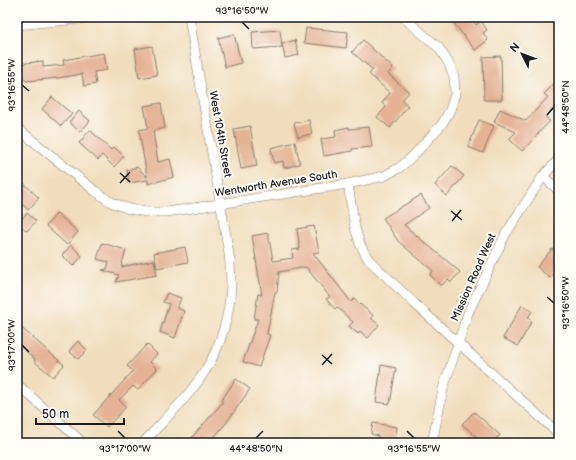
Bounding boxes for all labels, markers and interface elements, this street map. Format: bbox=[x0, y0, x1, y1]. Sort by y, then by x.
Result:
text: 93°16'50"W bbox=[215, 5, 269, 17]
north arrow bbox=[502, 34, 542, 74]
text: N bbox=[507, 40, 523, 55]
text: 93°16'55"W bbox=[6, 59, 18, 111]
text: 44°48'50"N bbox=[560, 80, 572, 134]
street label: West 104th Street bbox=[207, 90, 235, 179]
street label: Wentworth Avenue South bbox=[214, 167, 338, 200]
street label: Mission Road West bbox=[448, 231, 499, 323]
text: 93°16'50"W bbox=[560, 276, 572, 330]
text: 93°17'00"W bbox=[6, 319, 18, 371]
scale bar bbox=[36, 400, 124, 426]
text: 50 m bbox=[42, 407, 69, 422]
text: 93°17'00"W bbox=[99, 443, 151, 455]
text: 44°48'50"N bbox=[229, 443, 283, 455]
text: 93°16'55"W bbox=[388, 443, 440, 455]

